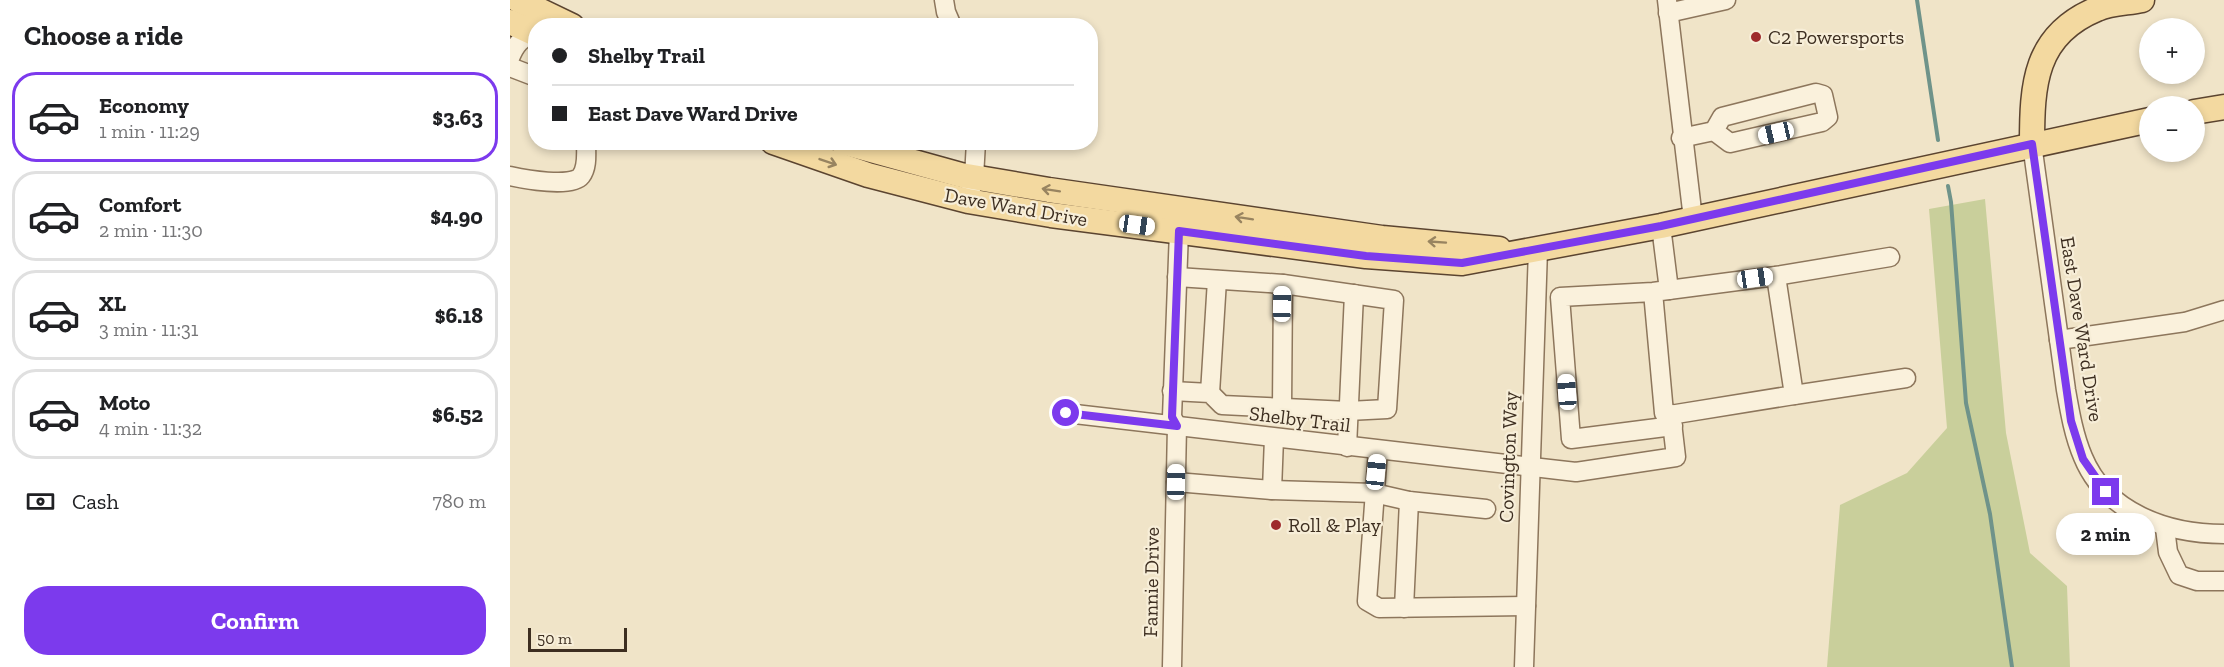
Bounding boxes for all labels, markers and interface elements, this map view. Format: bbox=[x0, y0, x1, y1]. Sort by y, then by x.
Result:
map controls bbox=[2139, 18, 2205, 162]
button: + bbox=[2139, 18, 2205, 84]
text: Choose a ride bbox=[24, 20, 183, 52]
place label: C2 Powersports bbox=[1768, 25, 1904, 49]
marker: C2 Powersports bbox=[1749, 30, 1763, 44]
text: Shelby Trail bbox=[588, 42, 705, 69]
icon: car bbox=[27, 90, 81, 144]
text: Economy bbox=[99, 92, 189, 119]
button: − bbox=[2139, 96, 2205, 162]
text: East Dave Ward Drive bbox=[588, 100, 798, 127]
text: $3.63 bbox=[432, 104, 483, 131]
text: 1 min · 11:29 bbox=[99, 119, 200, 143]
car bbox=[1756, 120, 1796, 146]
one-way arrow bbox=[818, 157, 837, 168]
street label: Dave Ward Drive bbox=[943, 183, 1089, 231]
one-way arrow bbox=[1041, 185, 1061, 196]
icon: car bbox=[27, 189, 81, 243]
text: Comfort bbox=[99, 191, 181, 218]
text: $4.90 bbox=[430, 203, 483, 230]
one-way arrow bbox=[1234, 212, 1254, 223]
car bbox=[1118, 214, 1156, 236]
text: 2 min · 11:30 bbox=[99, 218, 203, 242]
street label: East Dave Ward Drive bbox=[2056, 235, 2108, 423]
one-way arrow bbox=[1428, 236, 1448, 247]
car bbox=[1736, 267, 1774, 289]
car bbox=[1273, 286, 1291, 322]
icon: car bbox=[27, 288, 81, 342]
text: XL bbox=[99, 290, 126, 317]
text: $6.18 bbox=[435, 302, 483, 329]
text: 3 min · 11:31 bbox=[99, 317, 198, 341]
car bbox=[1557, 373, 1577, 411]
icon: car bbox=[27, 387, 81, 441]
text: Moto bbox=[99, 389, 150, 416]
street label: Covington Way bbox=[1494, 390, 1522, 523]
route start bbox=[1052, 399, 1079, 426]
text: $6.52 bbox=[432, 401, 483, 428]
street label: Shelby Trail bbox=[1248, 401, 1352, 437]
text: 4 min · 11:32 bbox=[99, 416, 202, 440]
car bbox=[1365, 453, 1387, 491]
car bbox=[1167, 464, 1185, 500]
route end bbox=[2092, 478, 2119, 505]
icon: cash bbox=[24, 485, 57, 518]
text: Cash bbox=[72, 488, 119, 515]
text: 780 m bbox=[433, 489, 486, 513]
place label: Roll & Play bbox=[1288, 513, 1382, 537]
callout: 2 min bbox=[2056, 513, 2156, 555]
marker: Roll & Play bbox=[1269, 518, 1283, 532]
text: 2 min bbox=[2081, 522, 2130, 546]
street label: Fannie Drive bbox=[1138, 527, 1164, 637]
button: Confirm bbox=[24, 586, 486, 655]
scale bar bbox=[528, 625, 627, 652]
text: 50 m bbox=[537, 629, 572, 648]

